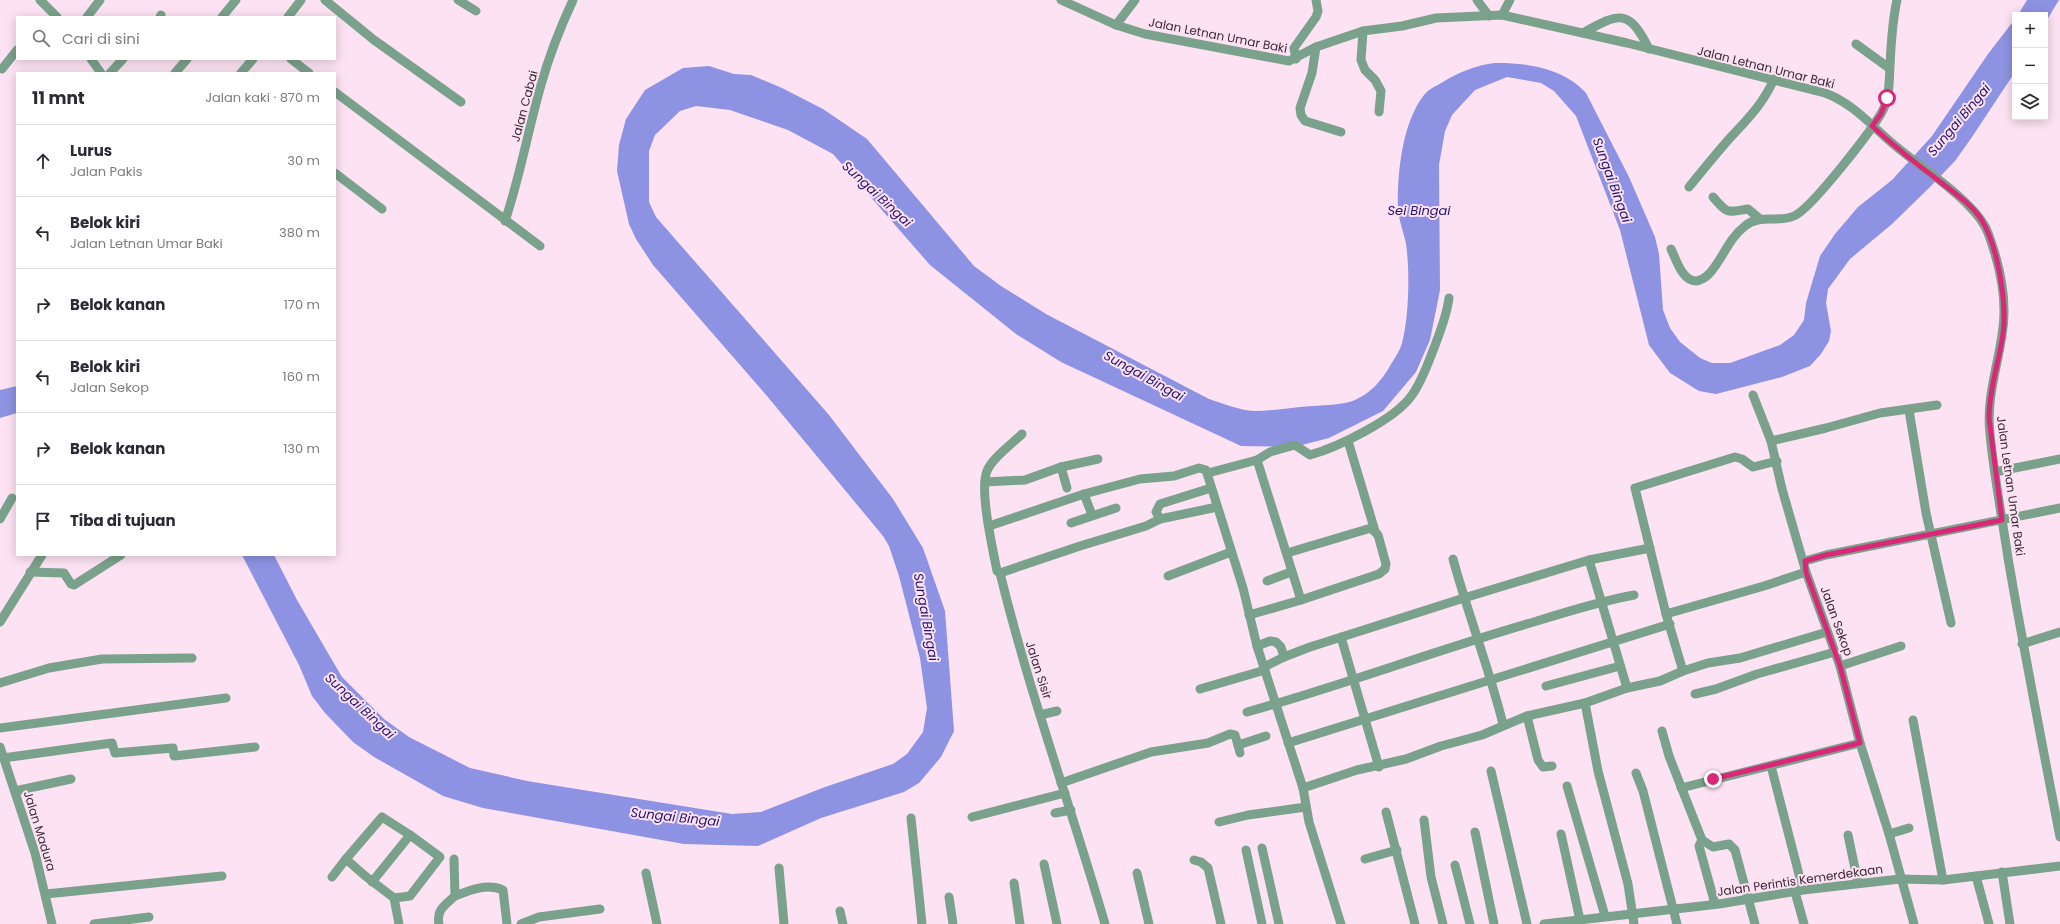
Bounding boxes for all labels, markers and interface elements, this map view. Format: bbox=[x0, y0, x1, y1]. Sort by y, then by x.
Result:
map controls bbox=[2012, 12, 2048, 120]
button: + bbox=[2012, 12, 2048, 48]
street label: Jalan Letnan Umar Baki bbox=[1147, 13, 1289, 57]
search box bbox=[16, 16, 336, 60]
icon: search bbox=[30, 27, 52, 49]
text: Cari di sini bbox=[62, 28, 140, 49]
street label: Jalan Letnan Umar Baki bbox=[1696, 42, 1836, 92]
button: − bbox=[2012, 48, 2048, 84]
street label: Jalan Cabai bbox=[506, 69, 542, 143]
water label: Sungai Bingai bbox=[1923, 79, 1995, 160]
button: layers bbox=[2012, 84, 2048, 120]
text: 11 mnt bbox=[32, 86, 85, 110]
text: Jalan kaki · 870 m bbox=[205, 88, 320, 107]
route start bbox=[1878, 89, 1896, 107]
water label: Sungai Bingai bbox=[1588, 135, 1636, 226]
text: Lurus bbox=[70, 140, 112, 161]
icon: ahead bbox=[32, 150, 54, 172]
text: 30 m bbox=[287, 151, 320, 170]
water label: Sungai Bingai bbox=[838, 157, 917, 232]
text: Jalan Pakis bbox=[70, 162, 142, 181]
water label: Sei Bingai bbox=[1388, 201, 1451, 220]
text: Belok kiri bbox=[70, 212, 140, 233]
icon: left bbox=[32, 222, 54, 244]
text: 380 m bbox=[279, 223, 320, 242]
text: Jalan Letnan Umar Baki bbox=[70, 234, 223, 253]
icon: right bbox=[32, 294, 54, 316]
text: Belok kanan bbox=[70, 294, 165, 315]
text: 170 m bbox=[284, 295, 320, 314]
water label: Sungai Bingai bbox=[1100, 346, 1188, 406]
text: Belok kiri bbox=[70, 356, 140, 377]
icon: left bbox=[32, 366, 54, 388]
text: 160 m bbox=[283, 367, 320, 386]
text: Jalan Sekop bbox=[70, 378, 149, 397]
street label: Jalan Letnan Umar Baki bbox=[1993, 415, 2029, 557]
icon: right bbox=[32, 438, 54, 460]
text: Belok kanan bbox=[70, 438, 165, 459]
text: 130 m bbox=[283, 439, 320, 458]
icon: arrive bbox=[32, 510, 54, 532]
text: Tiba di tujuan bbox=[70, 510, 176, 531]
water label: Sungai Bingai bbox=[909, 571, 943, 663]
street label: Jalan Sekop bbox=[1817, 584, 1857, 658]
street label: Jalan Sisir bbox=[1022, 639, 1057, 702]
water label: Sungai Bingai bbox=[321, 669, 400, 744]
route end bbox=[1704, 770, 1722, 788]
street label: Jalan Madura bbox=[20, 789, 60, 873]
water label: Sungai Bingai bbox=[630, 803, 721, 831]
street label: Jalan Perintis Kemerdekaan bbox=[1716, 860, 1884, 900]

